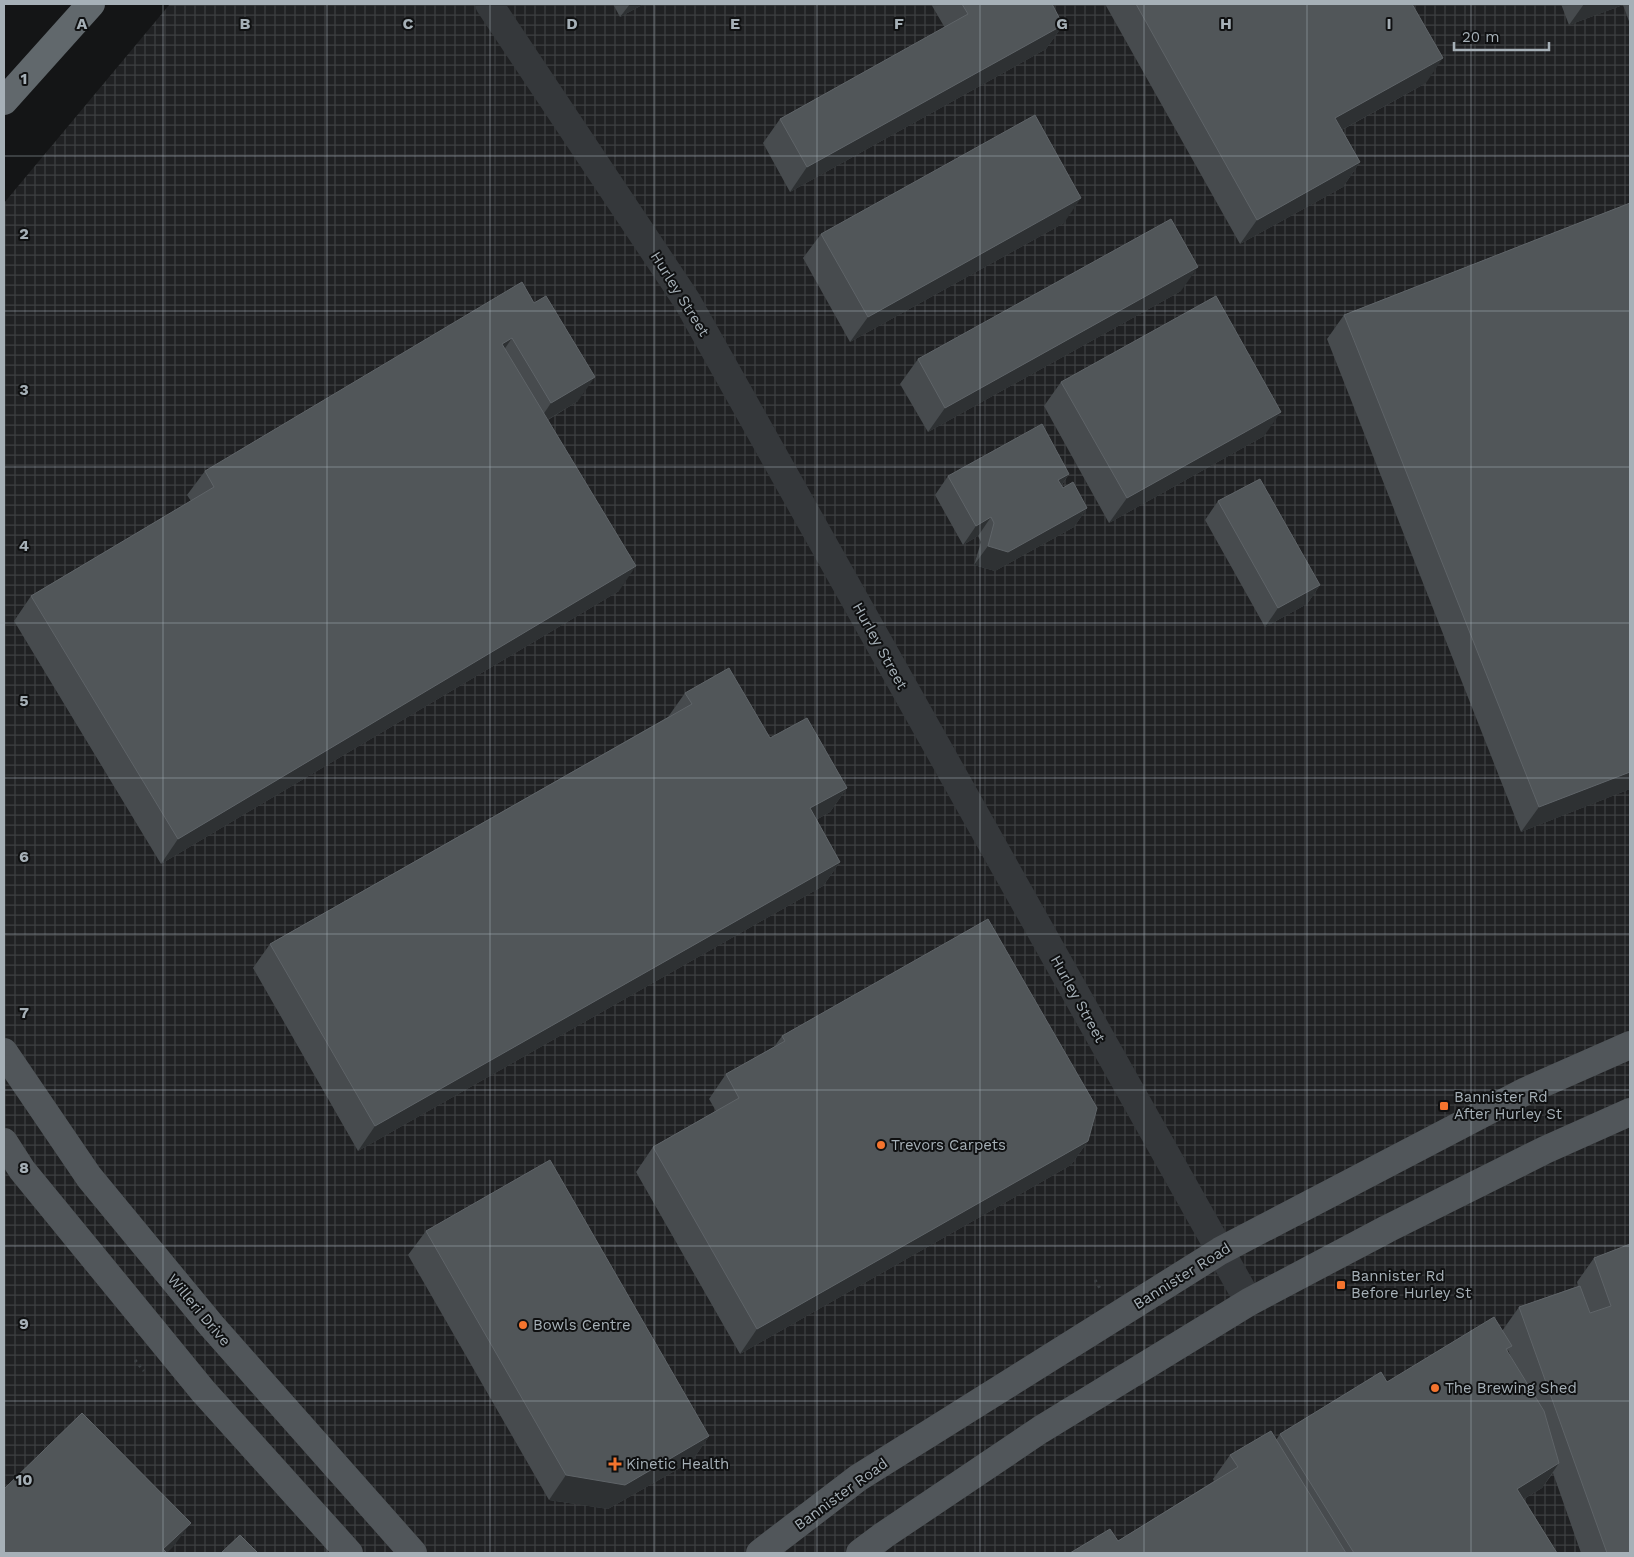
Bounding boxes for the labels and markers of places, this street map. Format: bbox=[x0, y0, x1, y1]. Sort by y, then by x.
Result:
place label: Bannister Rd After Hurley St bbox=[1454, 1088, 1563, 1123]
marker: Bannister Rd After Hurley St bbox=[1438, 1100, 1450, 1112]
place label: Trevors Carpets bbox=[891, 1136, 1006, 1154]
marker: Trevors Carpets bbox=[875, 1139, 887, 1151]
place label: Bannister Rd Before Hurley St bbox=[1351, 1267, 1472, 1302]
marker: Bannister Rd Before Hurley St bbox=[1335, 1279, 1347, 1291]
place label: Bowls Centre bbox=[533, 1316, 631, 1334]
marker: Bowls Centre bbox=[517, 1319, 529, 1331]
place label: The Brewing Shed bbox=[1445, 1379, 1577, 1397]
marker: The Brewing Shed bbox=[1429, 1382, 1441, 1394]
place label: Kinetic Health bbox=[626, 1455, 729, 1473]
marker: Kinetic Health bbox=[608, 1457, 622, 1471]

